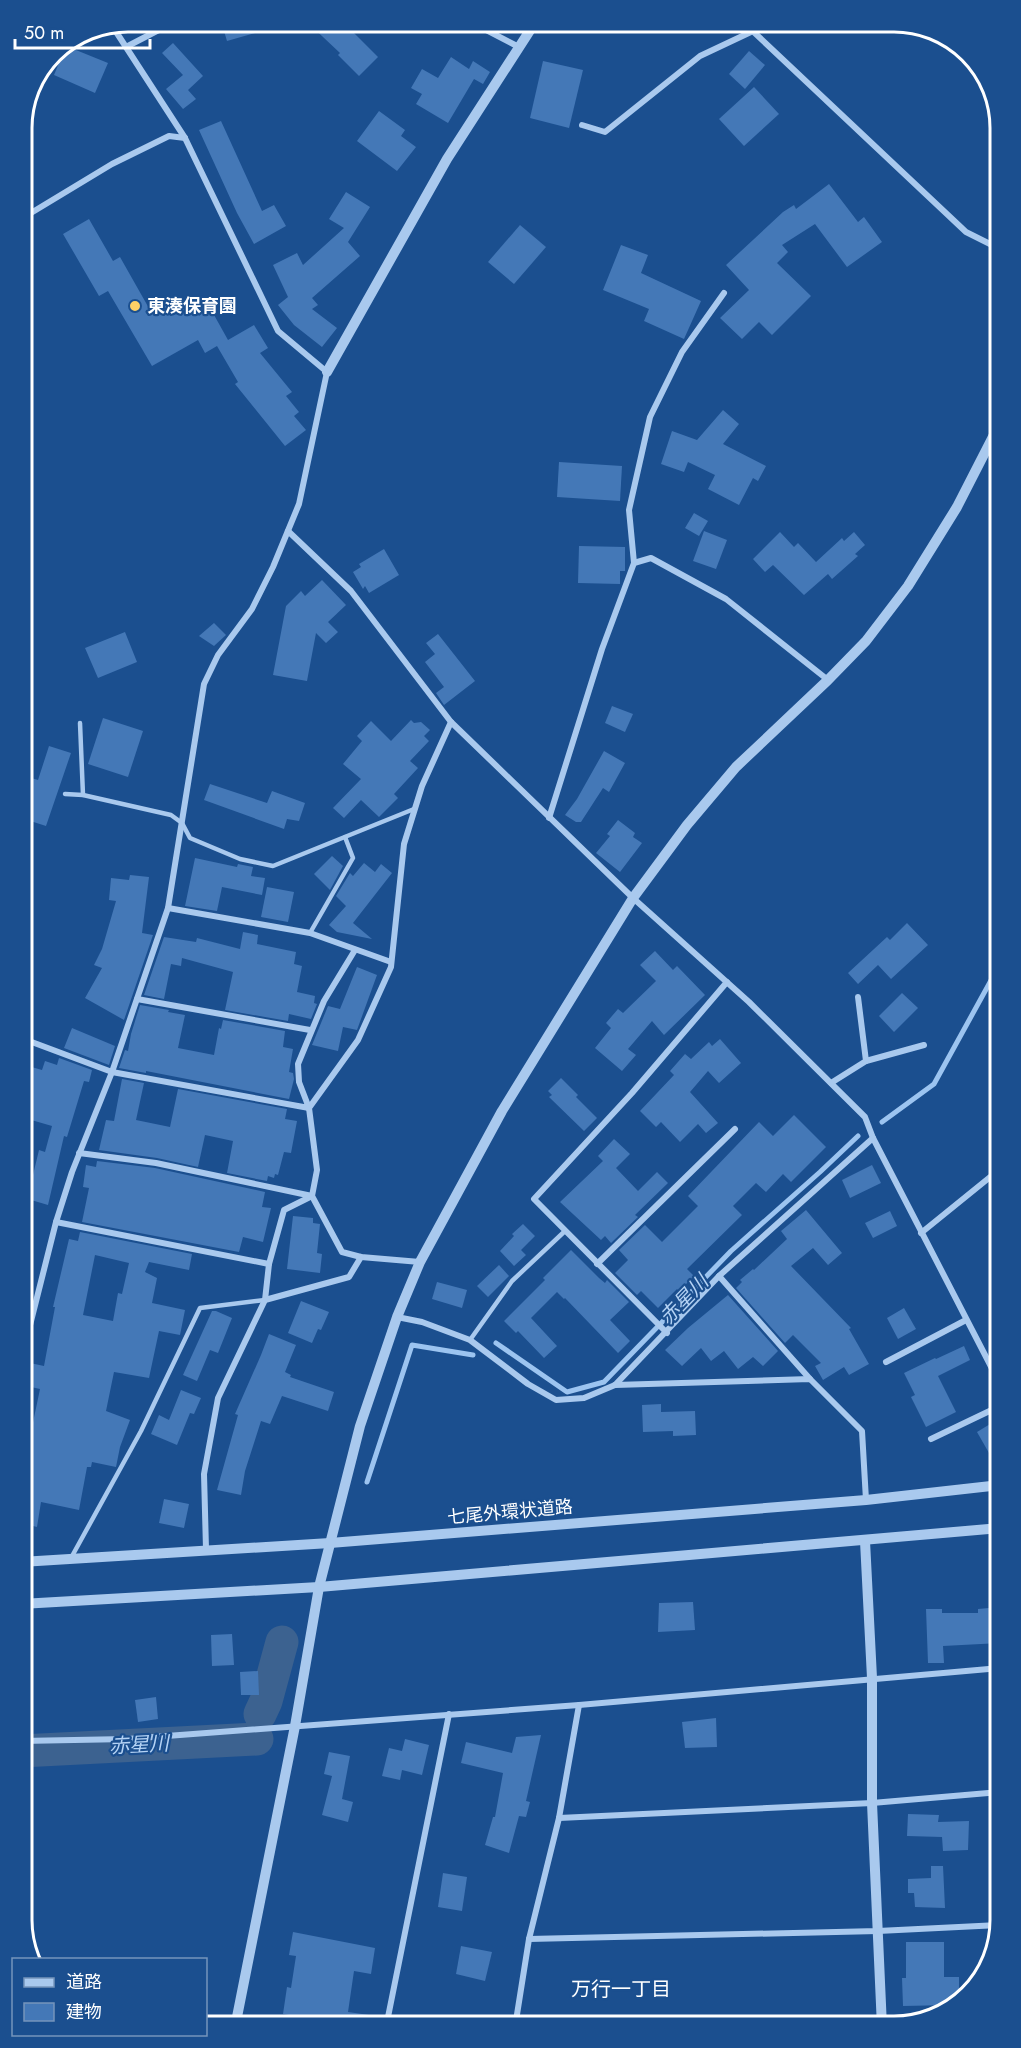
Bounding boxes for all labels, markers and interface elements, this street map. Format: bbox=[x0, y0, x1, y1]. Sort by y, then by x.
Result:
scale bar bbox=[15, 12, 150, 50]
text: 50 m bbox=[24, 20, 64, 46]
place label: 東湊保育園 bbox=[147, 293, 237, 319]
marker: 東湊保育園 bbox=[128, 299, 142, 313]
water label: 赤星川 bbox=[653, 1267, 717, 1332]
street label: 七尾外環状道路 bbox=[446, 1494, 574, 1530]
water label: 赤星川 bbox=[108, 1729, 172, 1761]
legend bbox=[12, 1958, 207, 2036]
text: 道路 bbox=[66, 1969, 102, 1995]
district label: 万行一丁目 bbox=[571, 1975, 671, 2004]
text: 建物 bbox=[66, 1999, 102, 2025]

